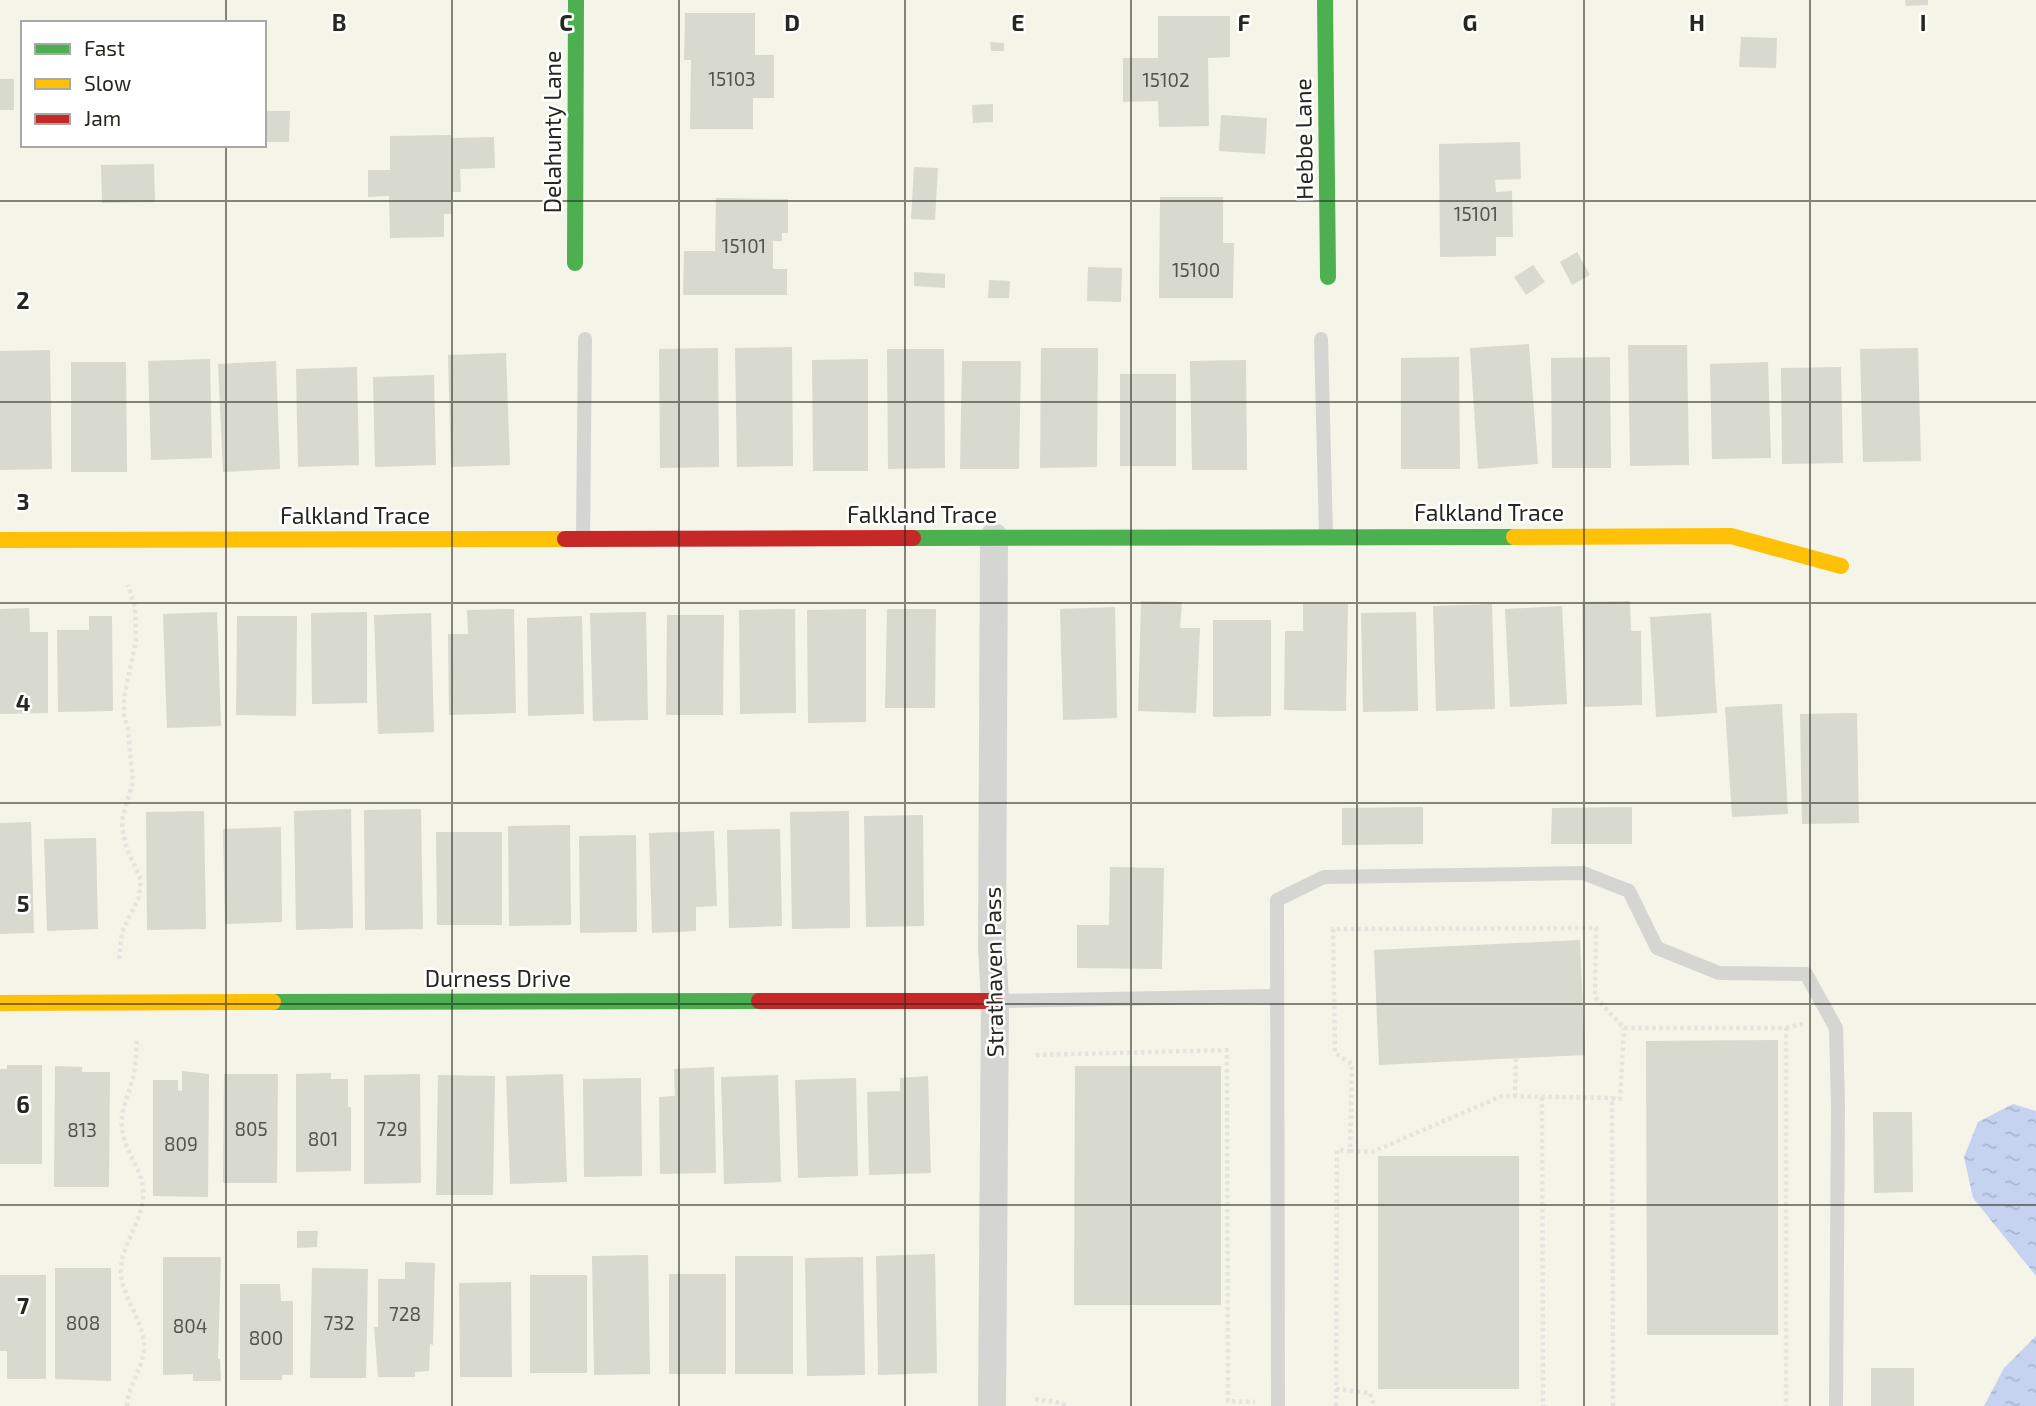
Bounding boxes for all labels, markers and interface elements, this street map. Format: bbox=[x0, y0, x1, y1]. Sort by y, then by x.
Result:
text: B bbox=[332, 8, 346, 36]
text: C bbox=[559, 8, 573, 36]
text: D bbox=[784, 8, 800, 36]
text: E bbox=[1011, 8, 1025, 36]
text: F bbox=[1238, 8, 1251, 36]
text: G bbox=[1463, 8, 1477, 36]
text: H bbox=[1689, 8, 1705, 36]
text: I bbox=[1920, 8, 1926, 36]
legend bbox=[21, 21, 266, 147]
text: Fast bbox=[84, 35, 125, 60]
street label: Delahunty Lane bbox=[538, 51, 566, 213]
house number: 15103 bbox=[708, 67, 756, 90]
house number: 15102 bbox=[1142, 68, 1190, 91]
text: Slow bbox=[84, 70, 131, 95]
street label: Hebbe Lane bbox=[1288, 78, 1318, 200]
text: Jam bbox=[84, 105, 121, 130]
house number: 15101 bbox=[1454, 202, 1498, 225]
house number: 15101 bbox=[722, 234, 766, 257]
house number: 15100 bbox=[1172, 258, 1220, 281]
text: 2 bbox=[16, 286, 30, 314]
text: 3 bbox=[16, 487, 30, 515]
street label: Falkland Trace bbox=[1414, 498, 1564, 526]
street label: Falkland Trace bbox=[847, 500, 997, 528]
street label: Falkland Trace bbox=[280, 501, 430, 529]
text: 4 bbox=[16, 688, 30, 716]
street label: Strathaven Pass bbox=[978, 887, 1008, 1057]
text: 5 bbox=[17, 889, 29, 917]
street label: Durness Drive bbox=[425, 964, 571, 992]
text: 6 bbox=[16, 1090, 30, 1118]
house number: 805 bbox=[234, 1117, 268, 1140]
house number: 729 bbox=[376, 1117, 408, 1140]
house number: 813 bbox=[67, 1118, 97, 1141]
house number: 801 bbox=[308, 1127, 338, 1150]
house number: 809 bbox=[164, 1132, 198, 1155]
text: 7 bbox=[17, 1291, 29, 1319]
house number: 728 bbox=[389, 1302, 421, 1325]
house number: 808 bbox=[66, 1311, 100, 1334]
house number: 732 bbox=[324, 1311, 354, 1334]
house number: 804 bbox=[173, 1314, 207, 1337]
house number: 800 bbox=[249, 1326, 283, 1349]

